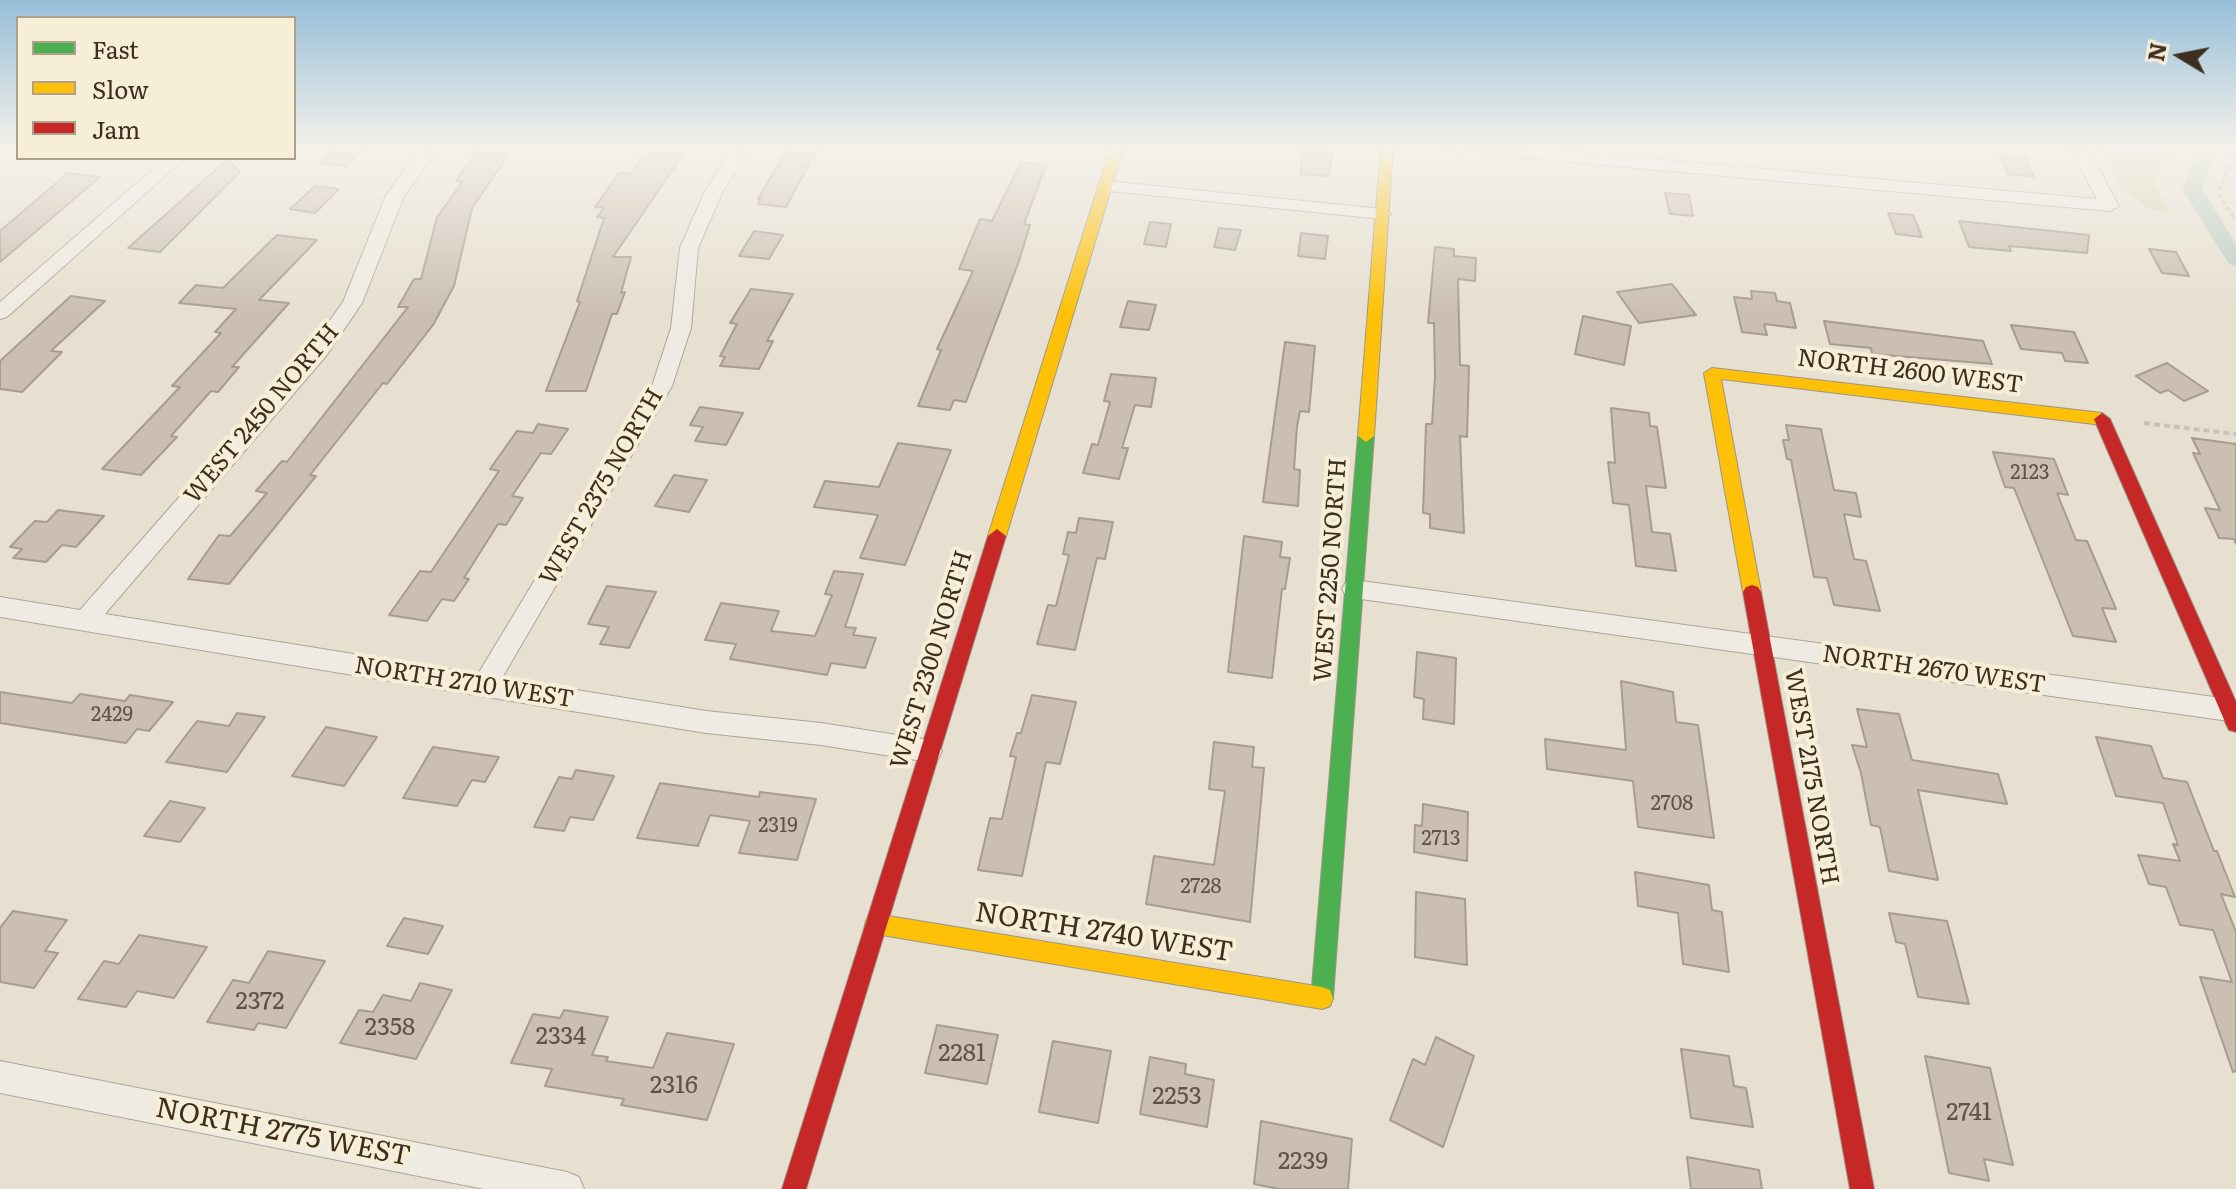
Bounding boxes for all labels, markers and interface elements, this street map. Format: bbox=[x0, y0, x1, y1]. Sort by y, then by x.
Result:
legend bbox=[16, 16, 296, 160]
north arrow bbox=[2140, 16, 2220, 96]
text: Fast bbox=[92, 31, 139, 66]
text: N bbox=[2138, 40, 2174, 64]
text: Slow bbox=[92, 71, 149, 106]
text: Jam bbox=[92, 111, 140, 146]
street label: WEST 2450 NORTH bbox=[178, 318, 346, 510]
street label: NORTH 2600 WEST bbox=[1796, 344, 2024, 400]
street label: WEST 2375 NORTH bbox=[534, 384, 670, 590]
street label: WEST 2250 NORTH bbox=[1309, 457, 1353, 683]
house number: 2123 bbox=[2010, 461, 2050, 485]
street label: WEST 2300 NORTH bbox=[885, 547, 979, 773]
street label: NORTH 2670 WEST bbox=[1821, 640, 2047, 700]
street label: NORTH 2710 WEST bbox=[352, 651, 576, 715]
street label: WEST 2175 NORTH bbox=[1778, 667, 1844, 887]
house number: 2429 bbox=[91, 703, 133, 727]
house number: 2708 bbox=[1651, 792, 1693, 816]
house number: 2319 bbox=[758, 814, 798, 838]
house number: 2713 bbox=[1421, 827, 1461, 851]
house number: 2728 bbox=[1180, 875, 1222, 899]
street label: NORTH 2740 WEST bbox=[973, 896, 1235, 970]
house number: 2372 bbox=[236, 988, 284, 1016]
house number: 2358 bbox=[365, 1014, 415, 1042]
house number: 2334 bbox=[536, 1023, 586, 1051]
house number: 2281 bbox=[938, 1040, 986, 1068]
house number: 2316 bbox=[650, 1072, 698, 1100]
house number: 2253 bbox=[1152, 1083, 1202, 1111]
street label: NORTH 2775 WEST bbox=[153, 1092, 413, 1174]
house number: 2741 bbox=[1946, 1099, 1992, 1127]
house number: 2239 bbox=[1278, 1148, 1328, 1176]

